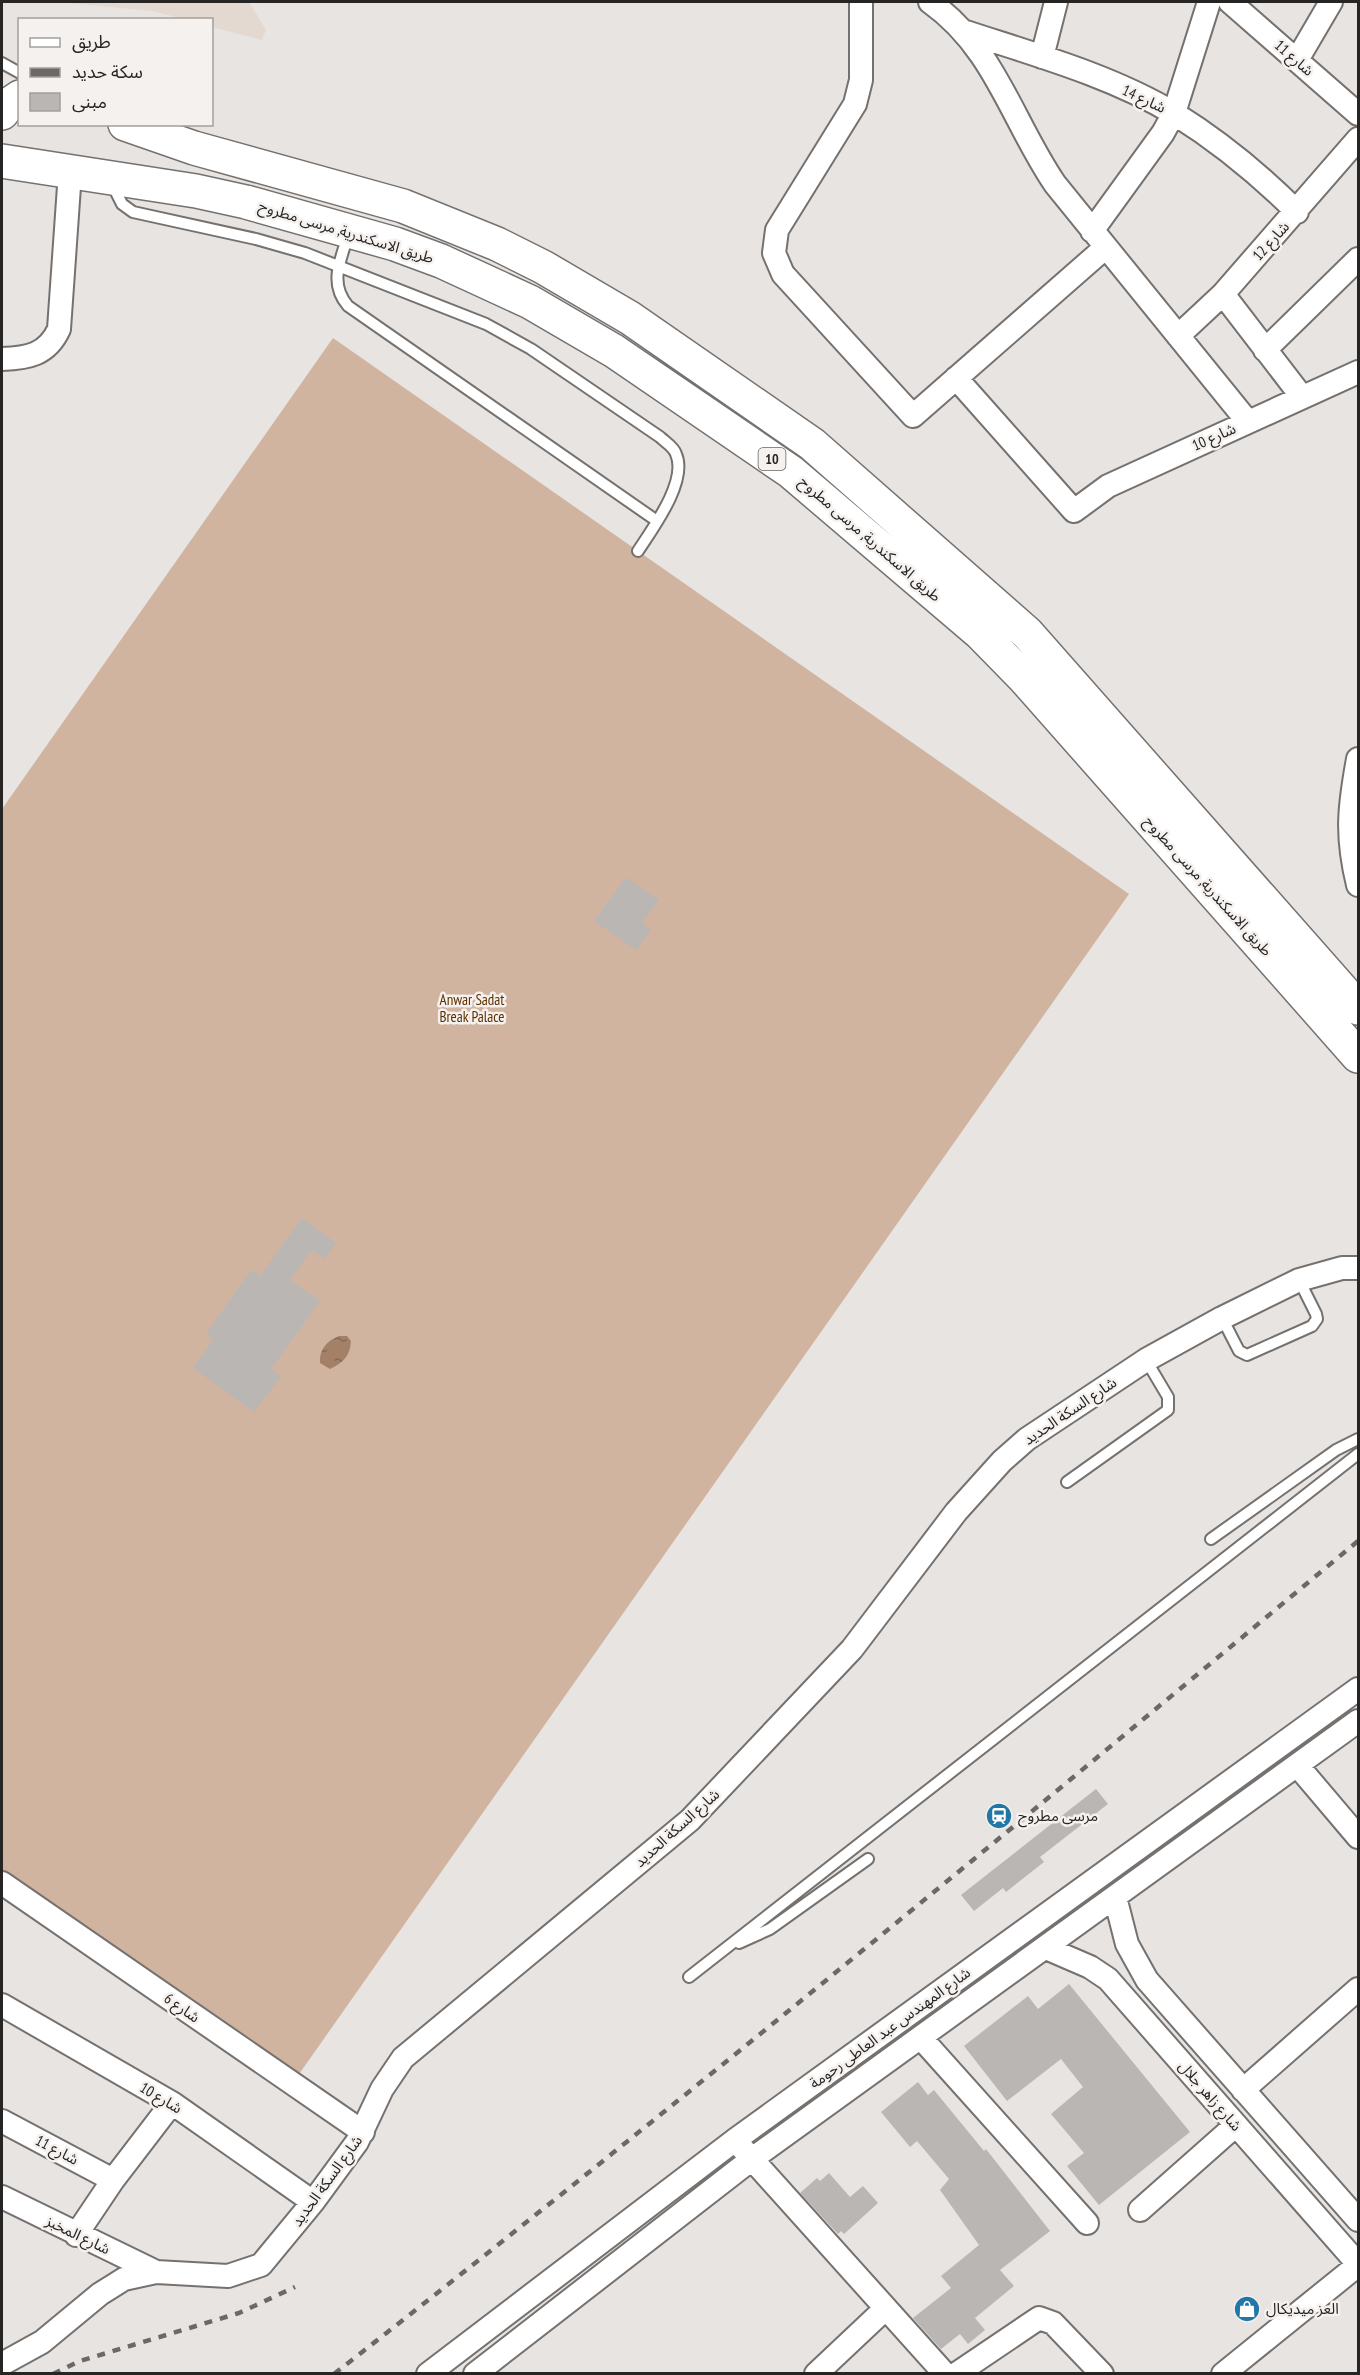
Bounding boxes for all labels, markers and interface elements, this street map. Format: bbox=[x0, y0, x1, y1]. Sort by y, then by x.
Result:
legend bbox=[18, 18, 213, 126]
text: طريق bbox=[72, 30, 111, 53]
street label: شارع 11 bbox=[1269, 35, 1318, 82]
text: سكة حديد bbox=[72, 60, 143, 83]
street label: شارع 14 bbox=[1118, 80, 1169, 120]
text: مبنى bbox=[72, 90, 107, 113]
street label: طريق الاسكندرية, مرسى مطروح bbox=[255, 196, 436, 270]
street label: شارع 12 bbox=[1248, 217, 1295, 266]
street label: شارع 10 bbox=[1189, 418, 1240, 457]
road number: 10 bbox=[758, 448, 786, 470]
street label: طريق الاسكندرية, مرسى مطروح bbox=[793, 472, 945, 608]
street label: طريق الاسكندرية, مرسى مطروح bbox=[1138, 812, 1276, 962]
park label: Anwar Sadat Break Palace bbox=[439, 990, 505, 1026]
street label: شارع السكة الحديد bbox=[1020, 1372, 1122, 1451]
street label: شارع السكة الحديد bbox=[630, 1784, 725, 1873]
station icon: مرسى مطروح bbox=[984, 1801, 1014, 1831]
place label: مرسى مطروح bbox=[1018, 1806, 1098, 1828]
street label: شارع المهندس عبد العاطى رحومة bbox=[805, 1963, 976, 2095]
street label: شارع 6 bbox=[159, 1989, 204, 2029]
street label: شارع زاهر جلال bbox=[1172, 2057, 1246, 2137]
street label: شارع 10 bbox=[135, 2078, 186, 2120]
street label: شارع 11 bbox=[31, 2130, 82, 2171]
street label: شارع السكة الحديد bbox=[287, 2131, 369, 2232]
street label: شارع المخبز bbox=[41, 2210, 114, 2261]
shop icon: العز ميديكال bbox=[1232, 2294, 1262, 2324]
place label: العز ميديكال bbox=[1266, 2299, 1339, 2318]

